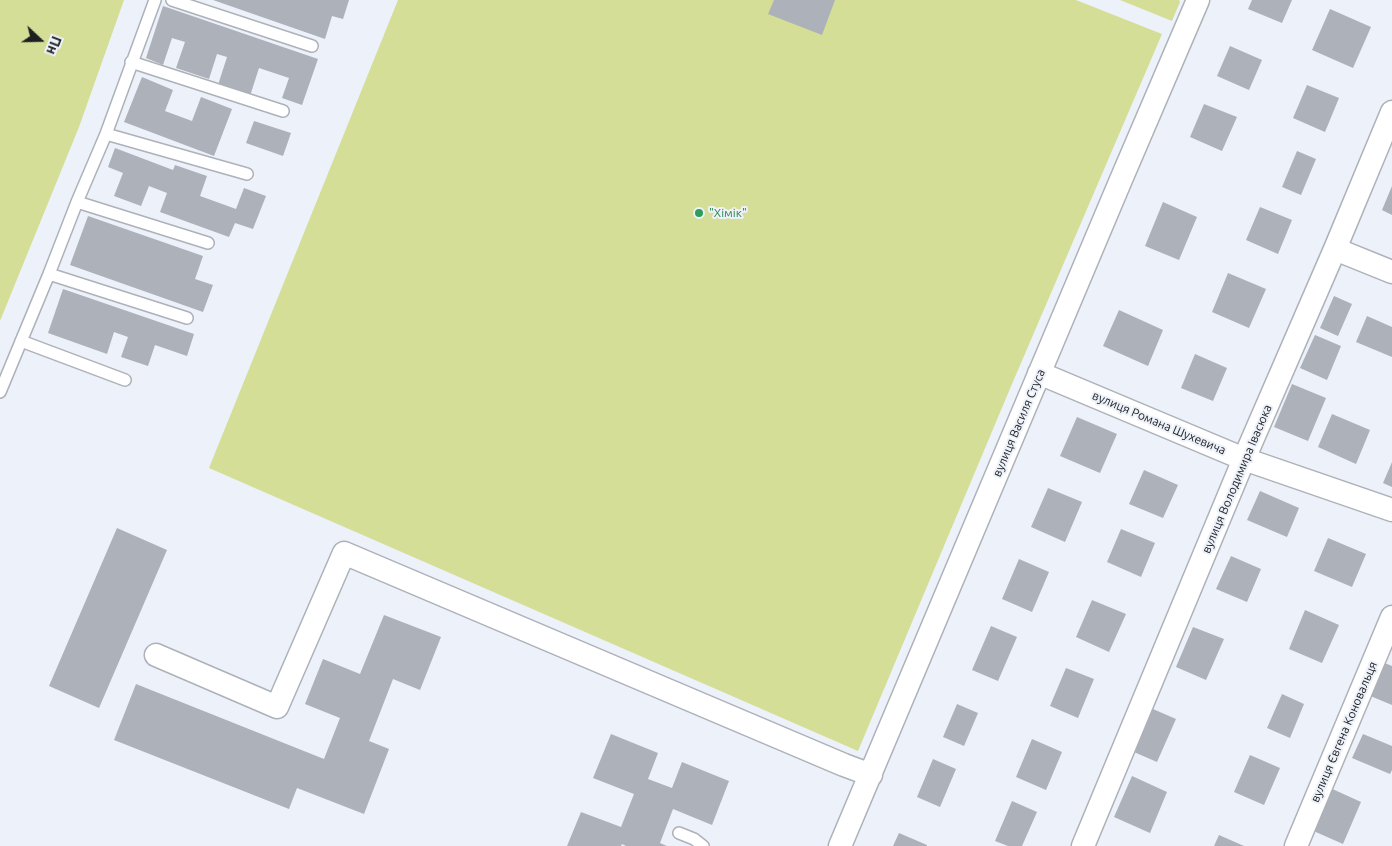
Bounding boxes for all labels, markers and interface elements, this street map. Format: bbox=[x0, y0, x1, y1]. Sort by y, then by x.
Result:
north arrow bbox=[15, 15, 65, 65]
text: Пн bbox=[43, 34, 65, 57]
place label: "Хімік" bbox=[709, 206, 747, 220]
marker: "Хімік" bbox=[693, 207, 705, 219]
street label: вулиця Василя Стуса bbox=[990, 367, 1048, 479]
street label: вулиця Романа Шухевича bbox=[1090, 388, 1228, 458]
street label: вулиця Володимира Івасюка bbox=[1199, 402, 1275, 556]
street label: вулиця Євгена Коновальця bbox=[1308, 659, 1380, 805]

